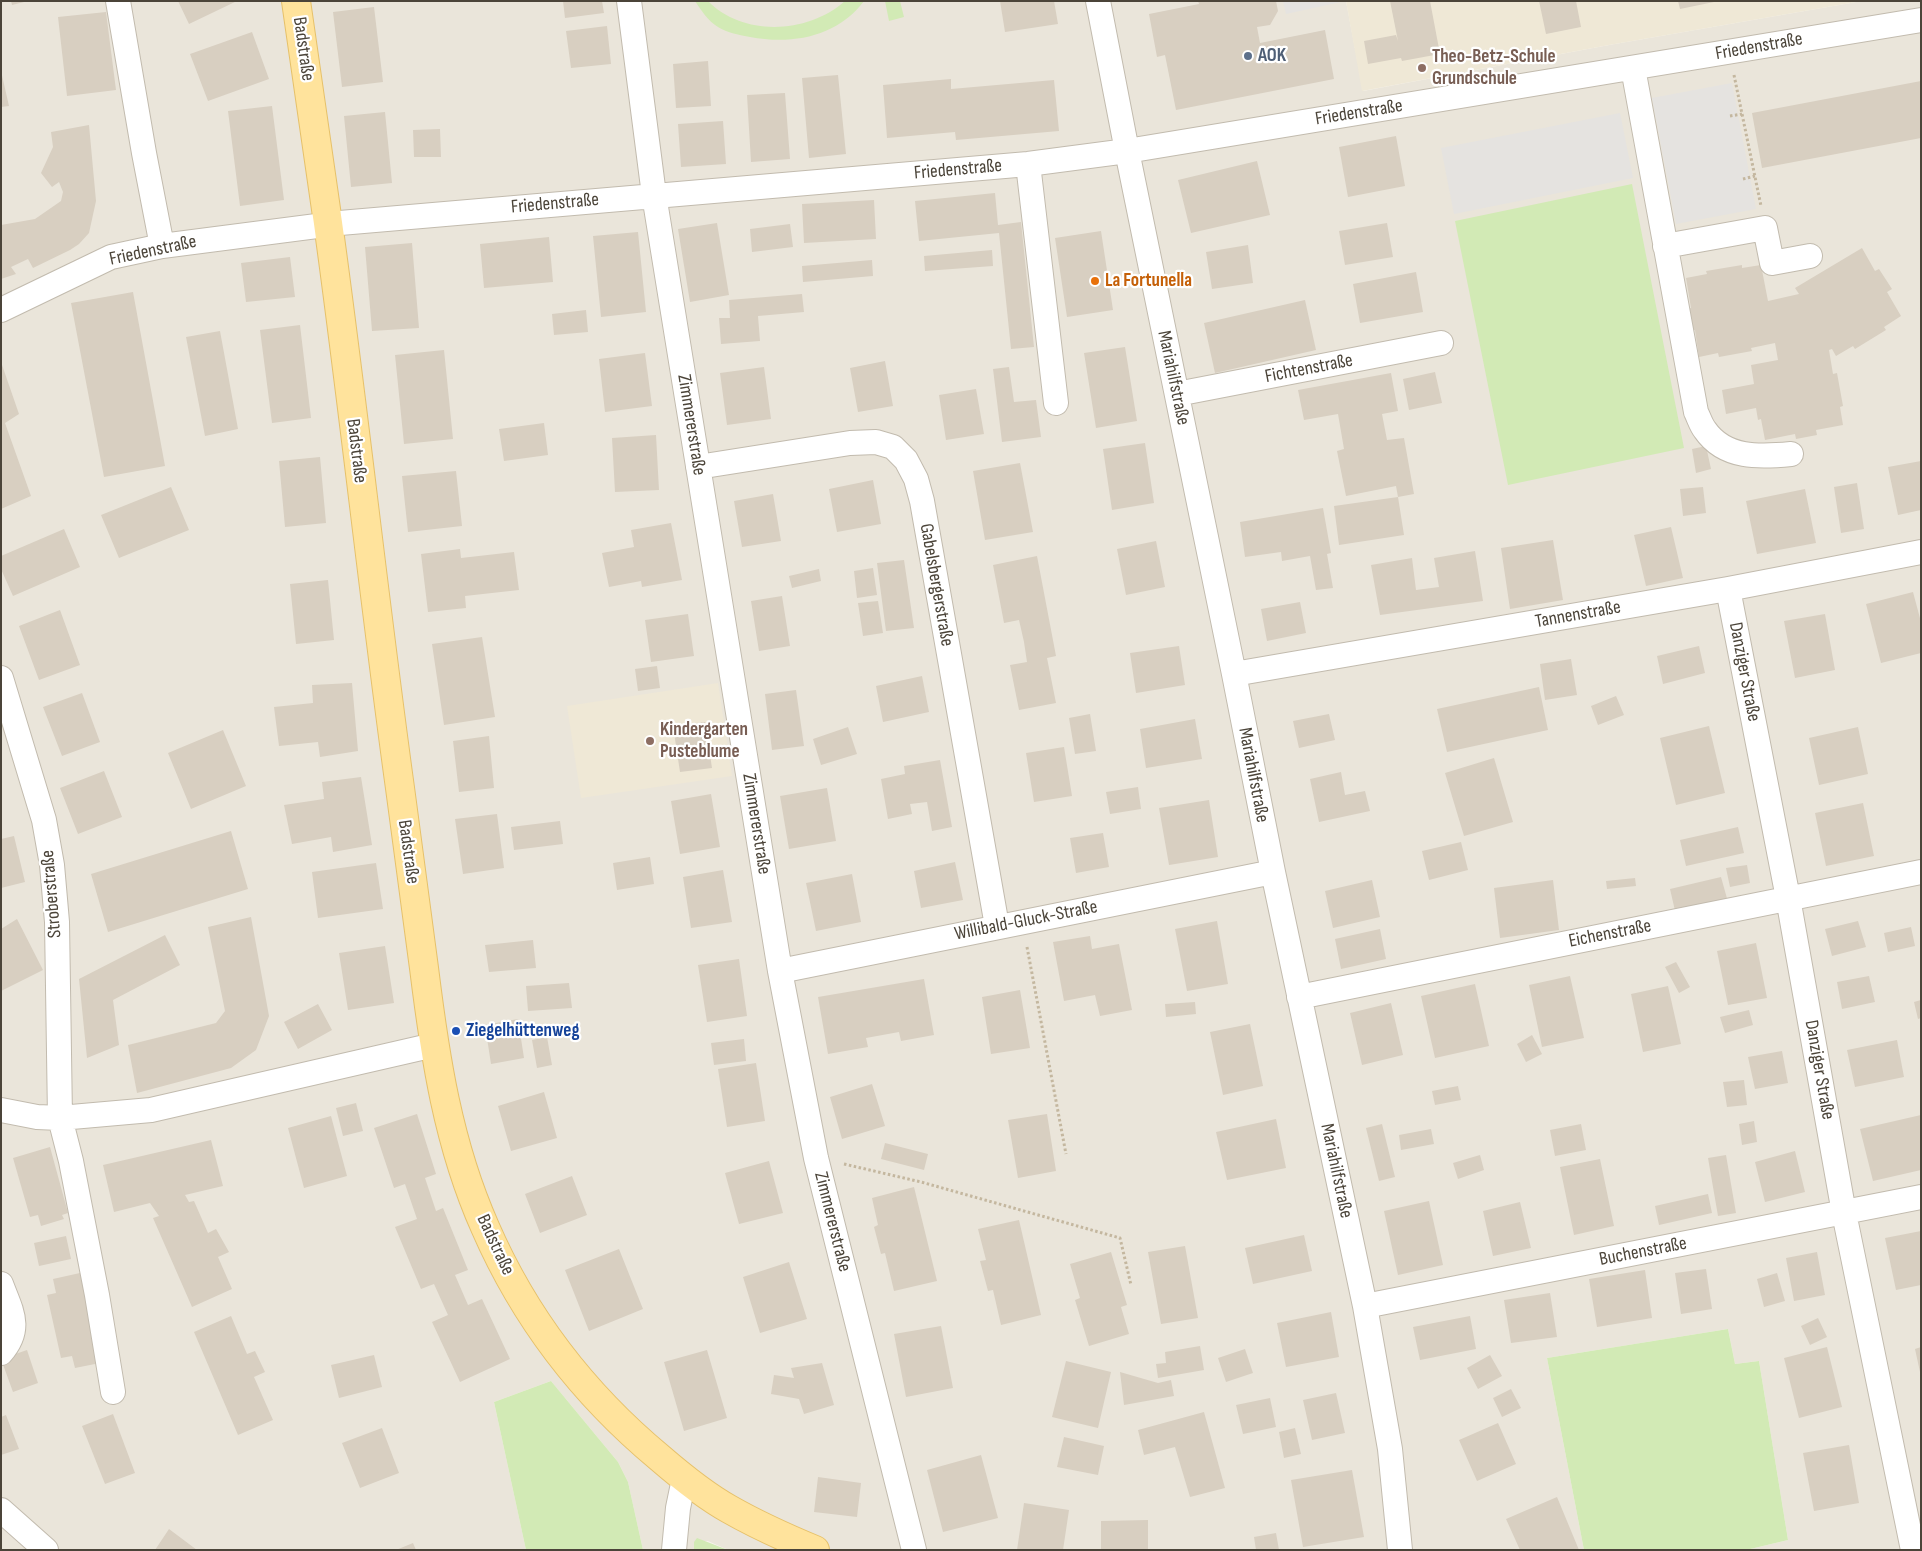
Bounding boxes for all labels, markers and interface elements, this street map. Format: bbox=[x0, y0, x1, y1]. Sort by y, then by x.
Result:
street label: Badstraße bbox=[287, 16, 319, 82]
street label: Friedenstraße bbox=[1714, 28, 1804, 66]
place label: AOK bbox=[1258, 45, 1286, 67]
place label: Theo-Betz-Schule Grundschule bbox=[1432, 46, 1555, 90]
marker: AOK bbox=[1242, 50, 1254, 62]
marker: Theo-Betz-Schule Grundschule bbox=[1416, 62, 1428, 74]
street label: Friedenstraße bbox=[1314, 95, 1404, 131]
street label: Friedenstraße bbox=[913, 155, 1003, 185]
street label: Friedenstraße bbox=[510, 189, 600, 219]
street label: Friedenstraße bbox=[107, 231, 199, 271]
place label: La Fortunella bbox=[1105, 270, 1192, 292]
marker: La Fortunella bbox=[1089, 275, 1101, 287]
street label: Mariahilfstraße bbox=[1152, 329, 1194, 427]
street label: Fichtenstraße bbox=[1263, 349, 1355, 389]
street label: Zimmererstraße bbox=[672, 373, 710, 477]
street label: Badstraße bbox=[341, 418, 371, 484]
street label: Gabelsbergerstraße bbox=[914, 522, 958, 648]
street label: Tannenstraße bbox=[1533, 596, 1623, 634]
street label: Danziger Straße bbox=[1723, 620, 1765, 724]
place label: Kindergarten Pusteblume bbox=[660, 719, 748, 763]
street label: Mariahilfstraße bbox=[1233, 726, 1273, 824]
marker: Kindergarten Pusteblume bbox=[644, 735, 656, 747]
street label: Zimmererstraße bbox=[737, 772, 775, 876]
street label: Badstraße bbox=[392, 819, 424, 885]
street label: Stroberstraße bbox=[37, 849, 67, 939]
street label: Willibald-Gluck-Straße bbox=[953, 896, 1099, 946]
street label: Eichenstraße bbox=[1567, 915, 1653, 953]
street label: Danziger Straße bbox=[1799, 1018, 1839, 1122]
place label: Ziegelhüttenweg bbox=[466, 1020, 579, 1042]
marker: Ziegelhüttenweg bbox=[450, 1025, 462, 1037]
street label: Mariahilfstraße bbox=[1315, 1122, 1357, 1220]
street label: Zimmererstraße bbox=[809, 1170, 855, 1274]
street label: Badstraße bbox=[471, 1211, 519, 1279]
street label: Buchenstraße bbox=[1597, 1232, 1689, 1272]

